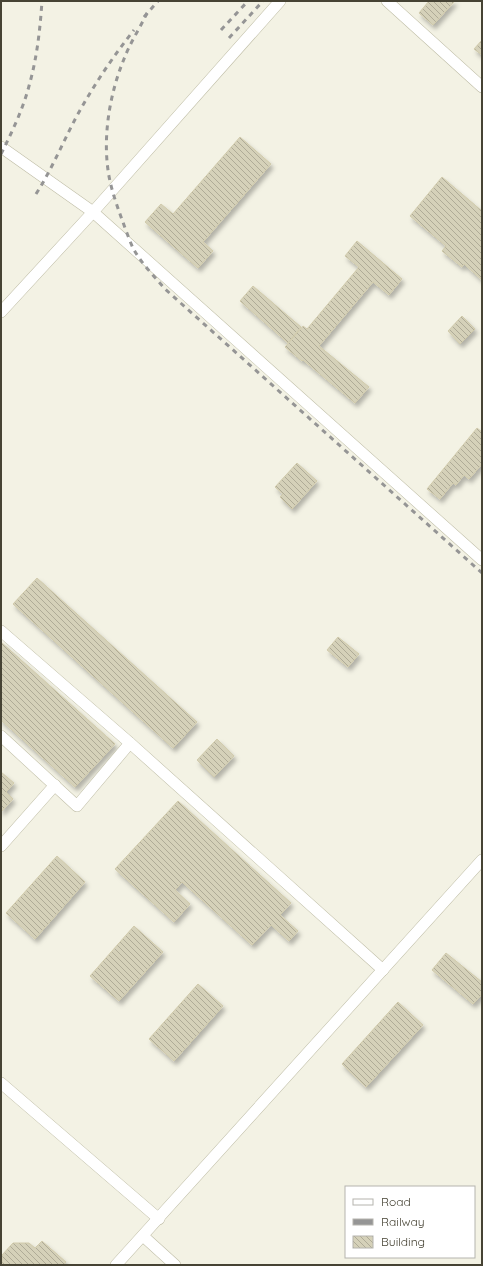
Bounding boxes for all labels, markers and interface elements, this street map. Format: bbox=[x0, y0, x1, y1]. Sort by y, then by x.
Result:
legend bbox=[345, 1186, 475, 1258]
text: Road bbox=[381, 1194, 411, 1209]
text: Railway bbox=[381, 1214, 425, 1229]
text: Building bbox=[381, 1234, 425, 1249]

